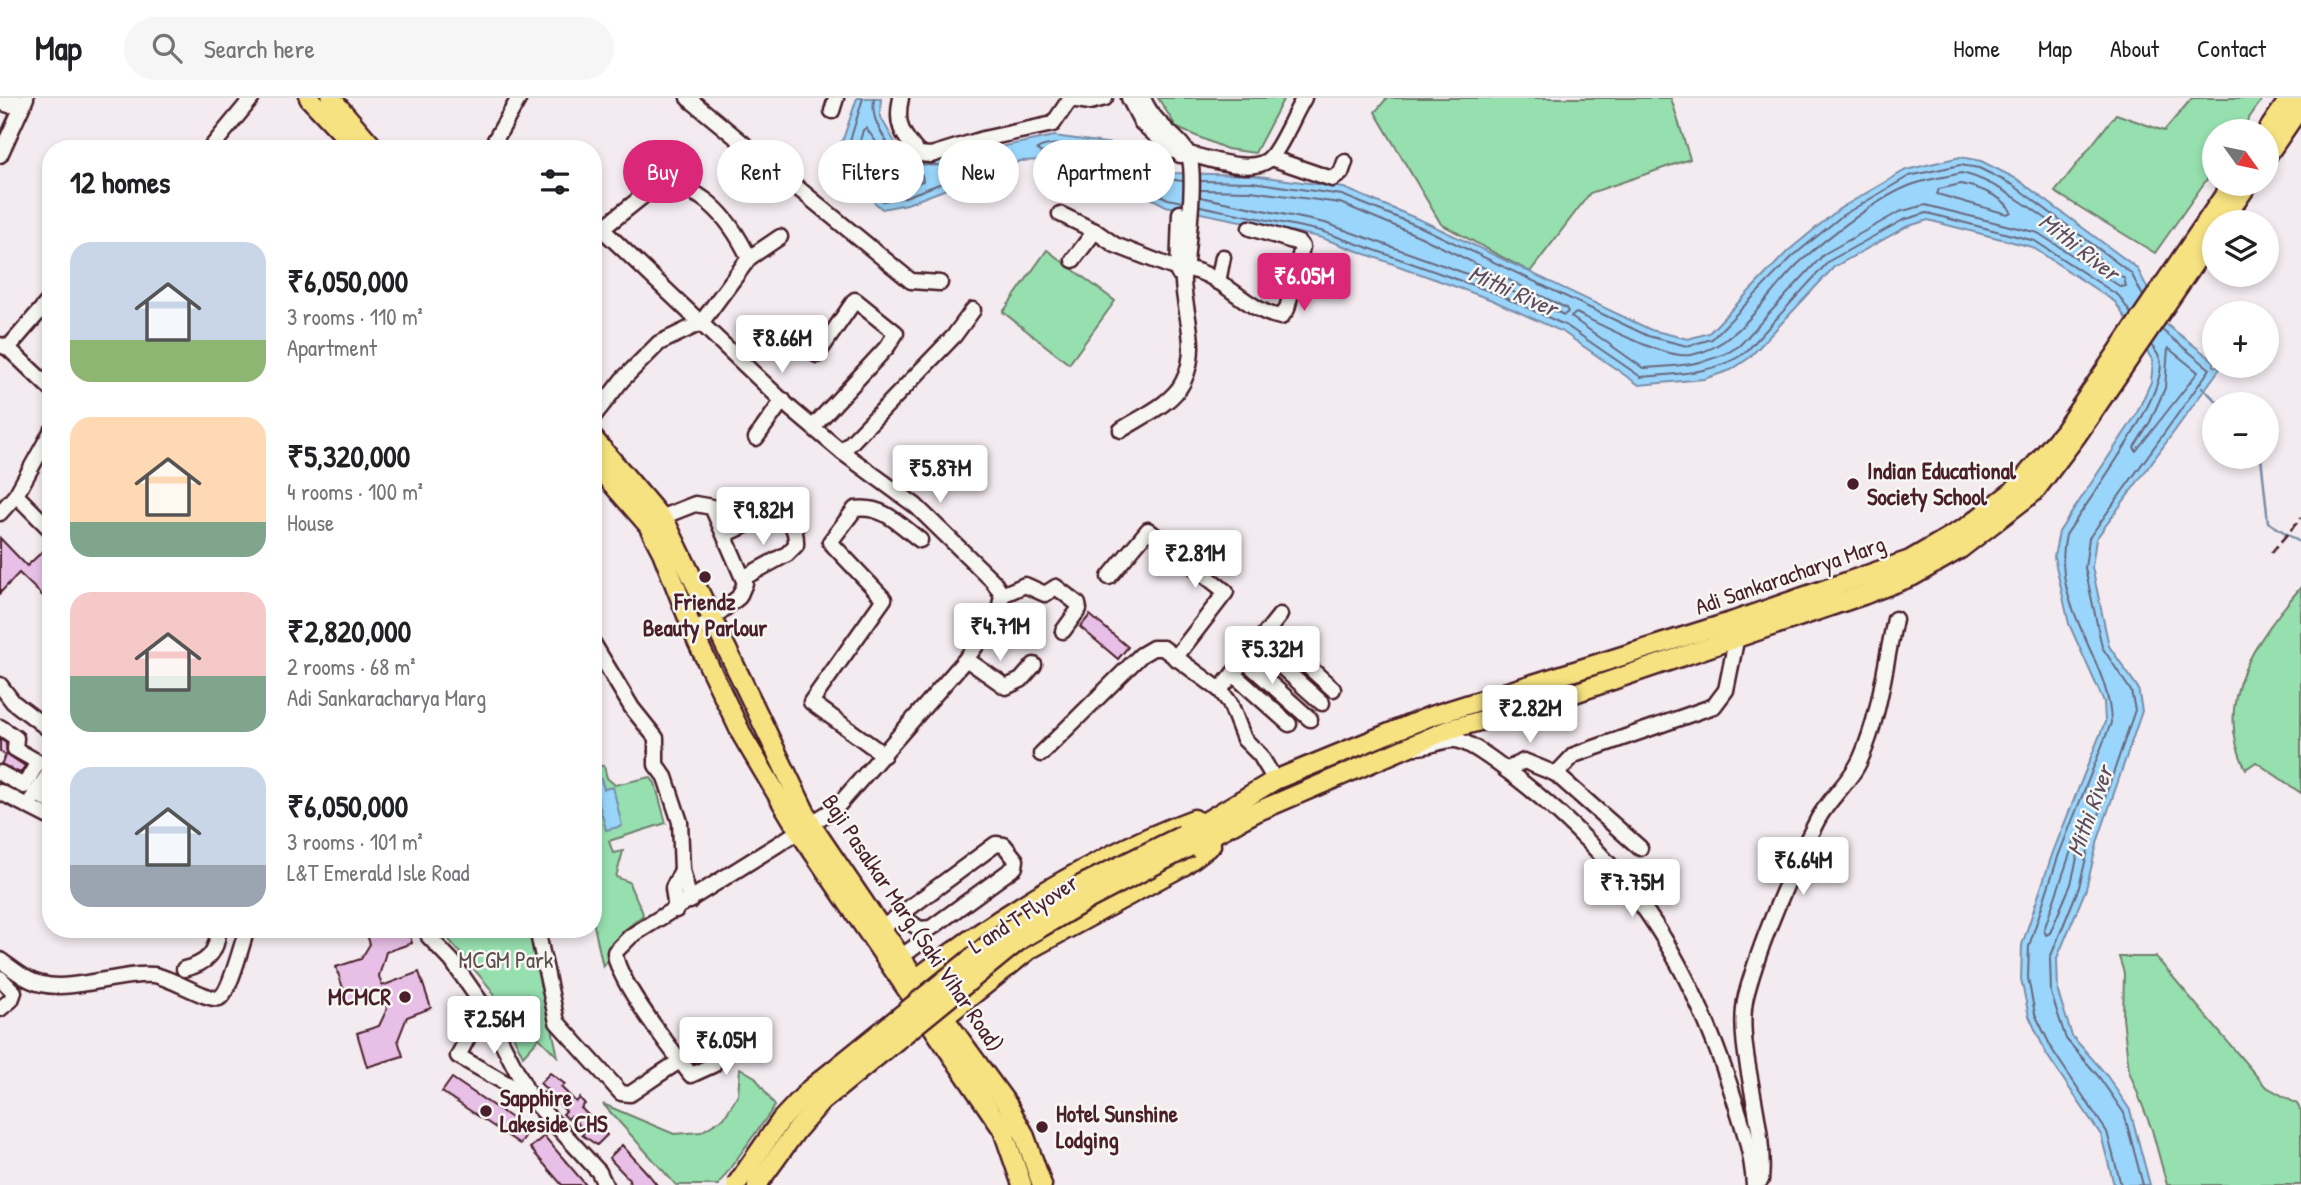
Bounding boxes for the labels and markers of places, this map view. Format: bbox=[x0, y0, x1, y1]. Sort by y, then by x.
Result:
pin: ₹6.05M bbox=[1247, 254, 1361, 313]
pin: ₹8.66M bbox=[725, 316, 839, 375]
pin: ₹5.87M bbox=[883, 446, 997, 505]
place label: Indian Educational Society School bbox=[1867, 455, 2017, 513]
marker: Indian Educational Society School bbox=[1845, 476, 1861, 492]
pin: ₹9.82M bbox=[706, 488, 820, 547]
pin: ₹2.81M bbox=[1138, 531, 1252, 590]
marker: Friendz Beauty Parlour bbox=[697, 569, 713, 585]
place label: Friendz Beauty Parlour bbox=[643, 586, 767, 644]
pin: ₹4.71M bbox=[943, 603, 1057, 663]
pin: ₹5.32M bbox=[1215, 626, 1329, 686]
pin: ₹2.82M bbox=[1473, 686, 1587, 745]
pin: ₹6.64M bbox=[1746, 838, 1860, 897]
pin: ₹7.75M bbox=[1575, 860, 1689, 919]
place label: MCMCR bbox=[328, 981, 392, 1012]
marker: MCMCR bbox=[397, 989, 413, 1005]
pin: ₹2.56M bbox=[437, 996, 551, 1056]
pin: ₹6.05M bbox=[669, 1018, 783, 1077]
place label: Sapphire Lakeside CHS bbox=[500, 1082, 608, 1139]
place label: Hotel Sunshine Lodging bbox=[1056, 1098, 1179, 1156]
marker: Sapphire Lakeside CHS bbox=[478, 1103, 494, 1119]
marker: Hotel Sunshine Lodging bbox=[1034, 1119, 1050, 1135]

